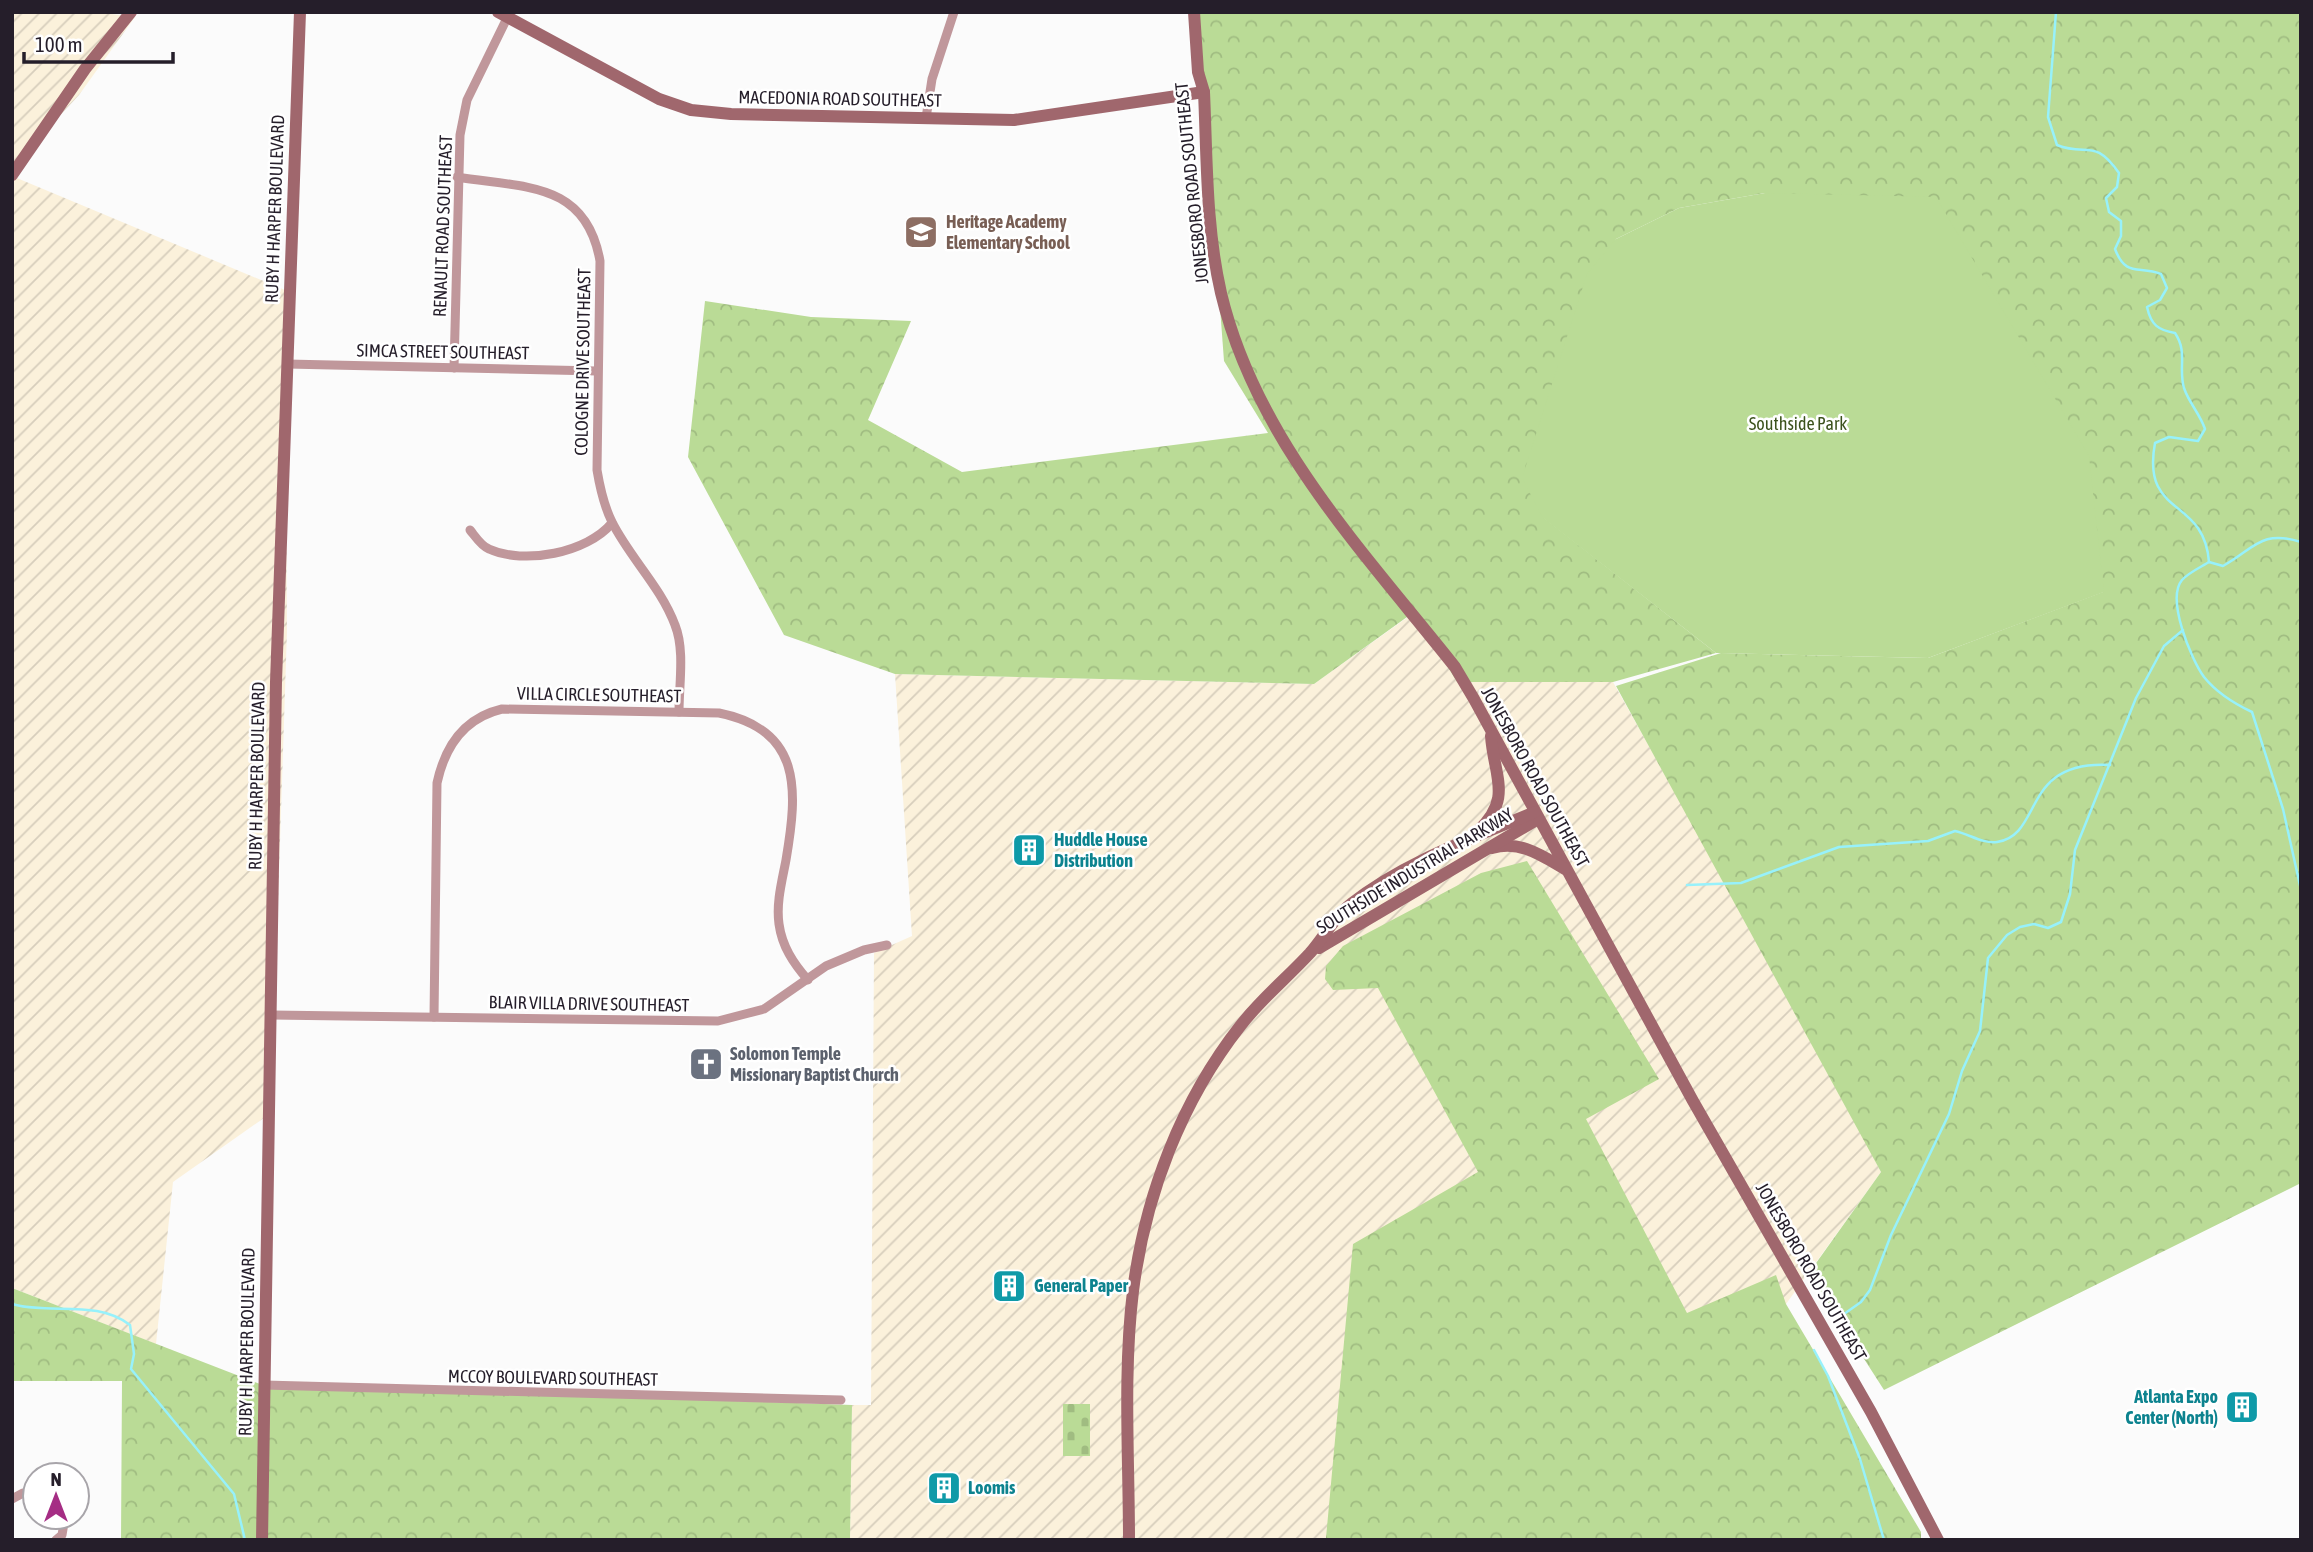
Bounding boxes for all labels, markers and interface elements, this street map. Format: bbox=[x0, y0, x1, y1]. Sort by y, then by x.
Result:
scale bar bbox=[24, 21, 173, 65]
text: 100 m bbox=[35, 32, 83, 56]
street label: JONESBORO ROAD SOUTHEAST bbox=[1170, 81, 1213, 285]
street label: MACEDONIA ROAD SOUTHEAST bbox=[738, 86, 942, 111]
street label: RUBY H HARPER BOULEVARD bbox=[261, 114, 288, 304]
street label: RENAULT ROAD SOUTHEAST bbox=[429, 135, 456, 317]
place label: Heritage Academy Elementary School bbox=[946, 211, 1070, 253]
school or university icon: Heritage Academy Elementary School bbox=[902, 213, 940, 251]
street label: COLOGNE DRIVE SOUTHEAST bbox=[570, 268, 595, 456]
street label: SIMCA STREET SOUTHEAST bbox=[356, 339, 530, 364]
park label: Southside Park bbox=[1749, 413, 1847, 434]
street label: RUBY H HARPER BOULEVARD bbox=[244, 682, 269, 870]
street label: VILLA CIRCLE SOUTHEAST bbox=[517, 683, 681, 706]
street label: JONESBORO ROAD SOUTHEAST bbox=[1477, 683, 1594, 871]
street label: SOUTHSIDE INDUSTRIAL PARKWAY bbox=[1312, 803, 1517, 938]
place label: Huddle House Distribution bbox=[1054, 829, 1148, 871]
building icon: Huddle House Distribution bbox=[1010, 831, 1048, 869]
street label: BLAIR VILLA DRIVE SOUTHEAST bbox=[489, 991, 690, 1016]
place label: Solomon Temple Missionary Baptist Church bbox=[730, 1043, 899, 1085]
church icon: Solomon Temple Missionary Baptist Church bbox=[687, 1045, 725, 1083]
street label: JONESBORO ROAD SOUTHEAST bbox=[1752, 1179, 1871, 1365]
street label: RUBY H HARPER BOULEVARD bbox=[234, 1248, 259, 1436]
building icon: General Paper bbox=[990, 1267, 1028, 1305]
place label: General Paper bbox=[1034, 1275, 1129, 1296]
street label: MCCOY BOULEVARD SOUTHEAST bbox=[448, 1365, 658, 1390]
place label: Atlanta Expo Center (North) bbox=[2125, 1386, 2218, 1428]
building icon: Atlanta Expo Center (North) bbox=[2223, 1388, 2261, 1426]
north arrow bbox=[21, 1461, 91, 1531]
text: N bbox=[50, 1468, 62, 1490]
building icon: Loomis bbox=[925, 1469, 963, 1507]
place label: Loomis bbox=[968, 1477, 1016, 1498]

